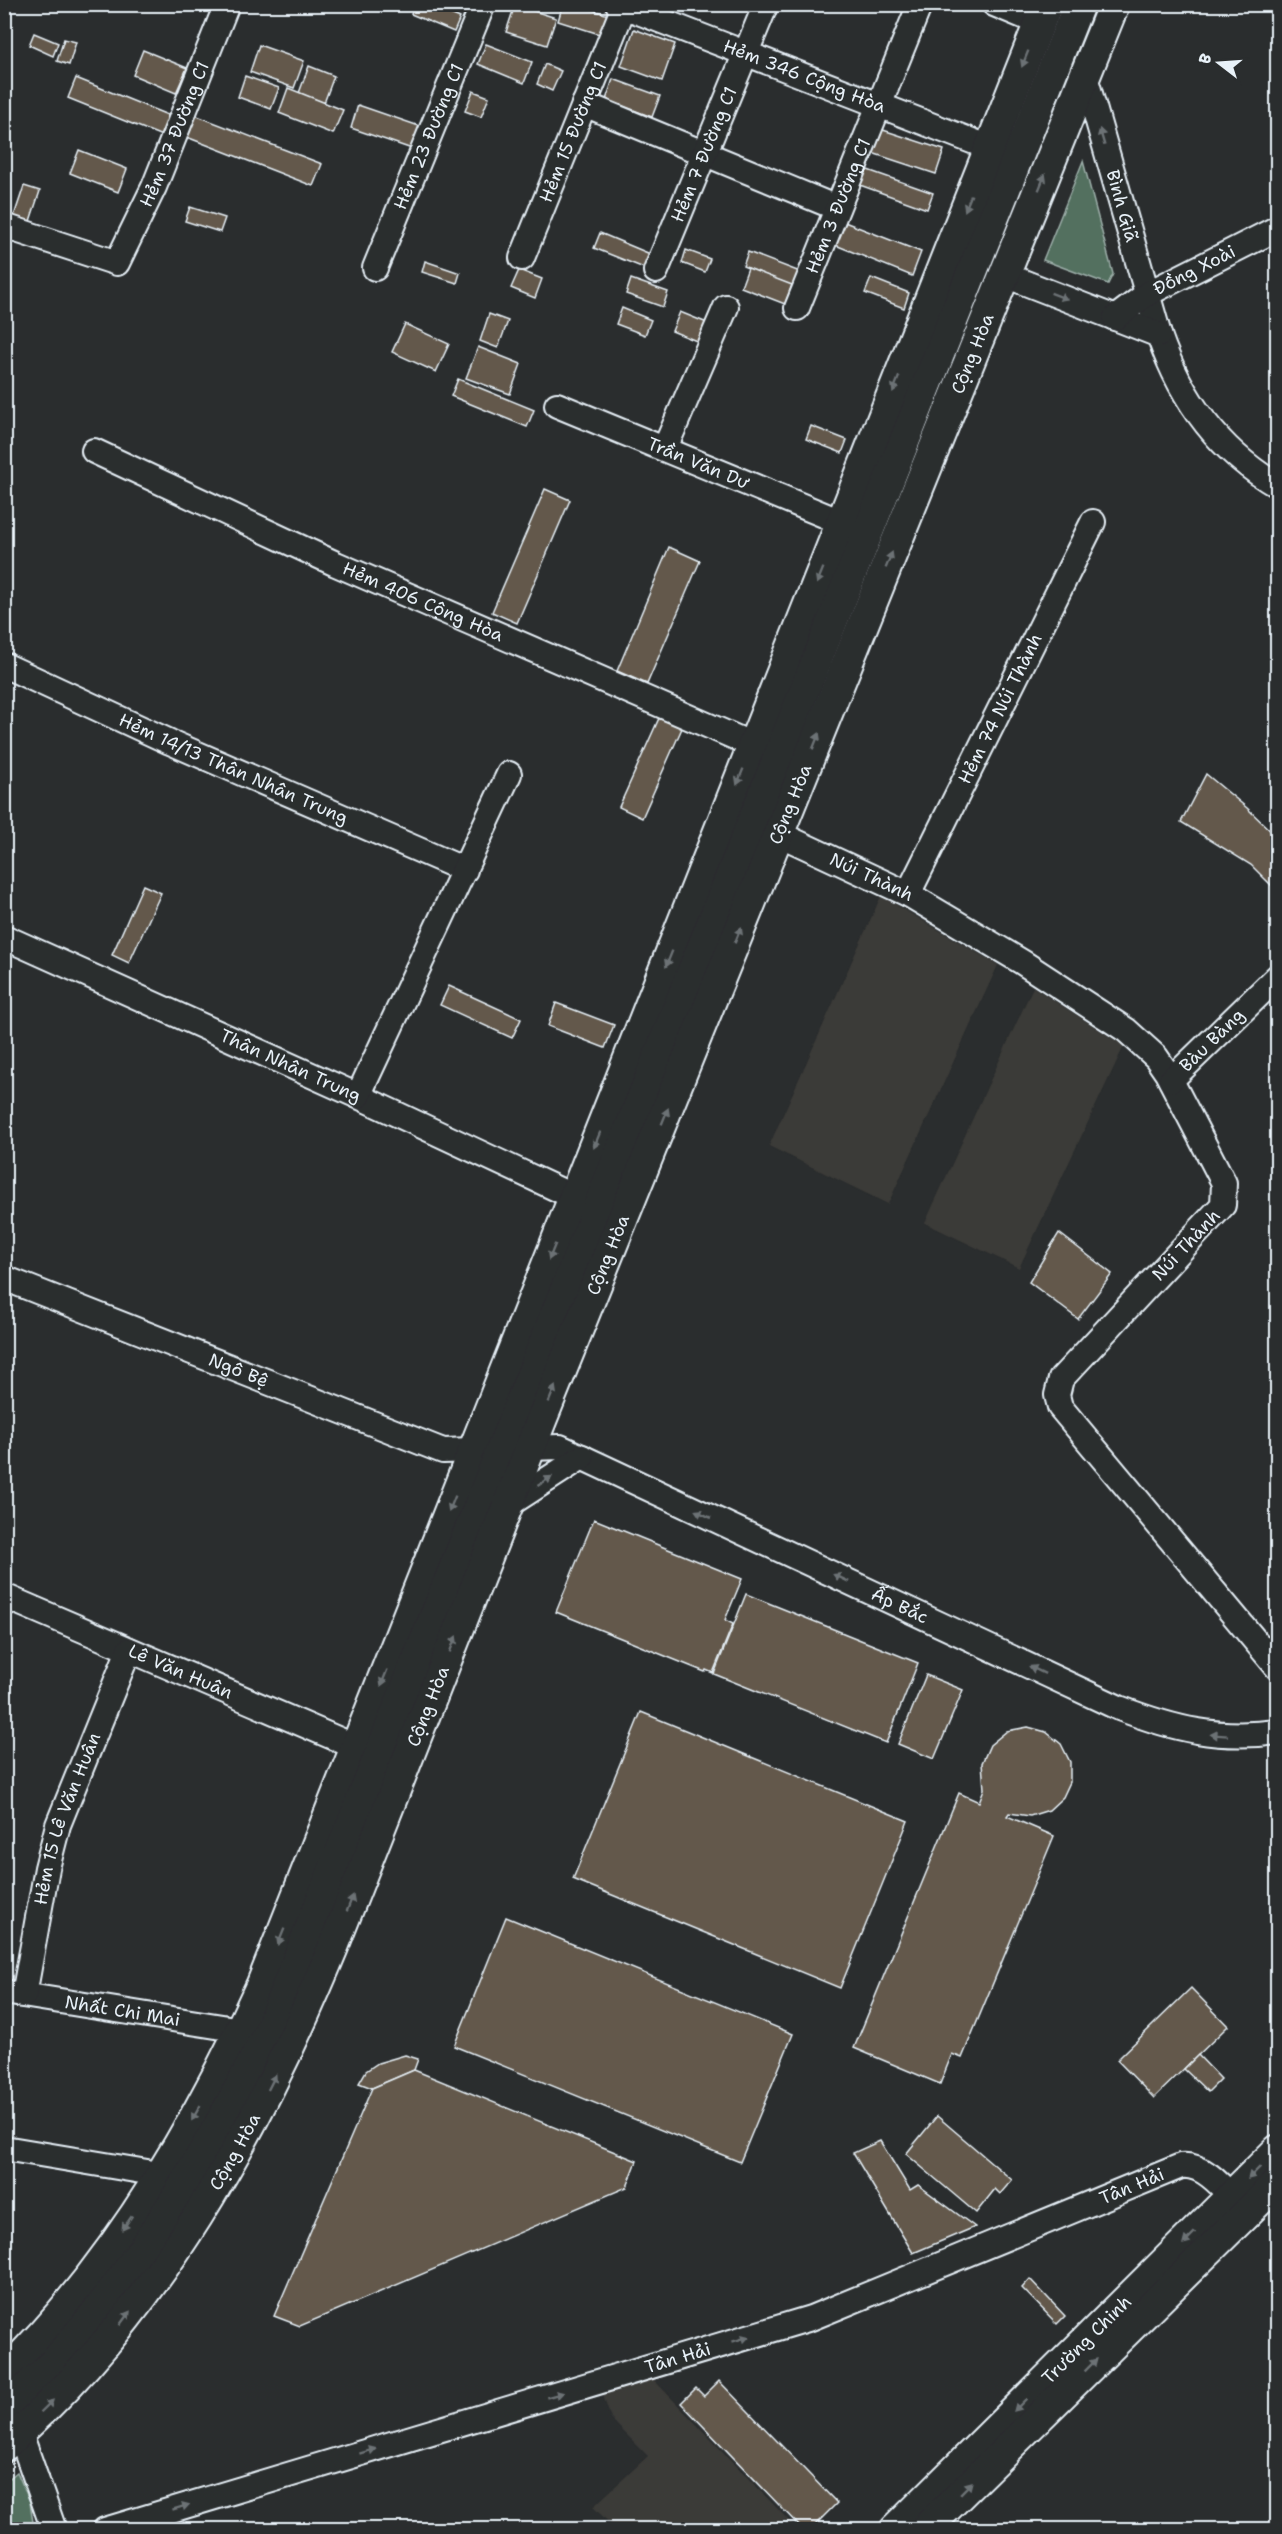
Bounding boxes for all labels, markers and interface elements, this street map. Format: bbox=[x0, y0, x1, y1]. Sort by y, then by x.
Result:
north arrow bbox=[1189, 33, 1249, 93]
street label: Hẻm 346 Cộng Hòa bbox=[720, 34, 889, 119]
one-way arrow bbox=[1020, 50, 1029, 68]
text: B bbox=[1194, 51, 1217, 67]
street label: Hẻm 37 Đường C1 bbox=[134, 58, 215, 211]
street label: Hẻm 15 Đường C1 bbox=[534, 58, 612, 206]
street label: Hẻm 23 Đường C1 bbox=[388, 60, 469, 213]
street label: Hẻm 7 Đường C1 bbox=[665, 83, 743, 226]
one-way arrow bbox=[1097, 128, 1106, 146]
street label: Hẻm 3 Đường C1 bbox=[800, 135, 876, 277]
street label: Bình Giã bbox=[1100, 167, 1144, 245]
one-way arrow bbox=[1038, 172, 1048, 190]
one-way arrow bbox=[963, 194, 972, 212]
street label: Đồng Xoài bbox=[1149, 239, 1239, 301]
one-way arrow bbox=[1051, 291, 1069, 301]
street label: Cộng Hòa bbox=[945, 310, 1000, 398]
one-way arrow bbox=[891, 375, 900, 393]
street label: Trần Văn Dư bbox=[644, 432, 754, 495]
one-way arrow bbox=[885, 551, 895, 569]
street label: Hẻm 406 Cộng Hòa bbox=[339, 556, 507, 647]
one-way arrow bbox=[815, 568, 825, 586]
street label: Hẻm 74 Núi Thành bbox=[953, 629, 1048, 788]
street label: Hẻm 14/13 Thân Nhân Trung bbox=[115, 708, 352, 830]
one-way arrow bbox=[812, 732, 821, 750]
street label: Cộng Hòa bbox=[763, 760, 817, 848]
one-way arrow bbox=[735, 769, 745, 787]
street label: Núi Thành bbox=[826, 847, 917, 907]
one-way arrow bbox=[734, 926, 743, 944]
one-way arrow bbox=[663, 950, 673, 968]
street label: Bàu Bàng bbox=[1174, 1003, 1250, 1077]
street label: Thân Nhân Trung bbox=[216, 1023, 365, 1108]
one-way arrow bbox=[661, 1107, 670, 1125]
one-way arrow bbox=[592, 1131, 601, 1149]
street label: Núi Thành bbox=[1147, 1204, 1225, 1286]
street label: Cộng Hòa bbox=[581, 1211, 635, 1299]
one-way arrow bbox=[547, 1243, 557, 1261]
street label: Ngô Bệ bbox=[205, 1348, 272, 1393]
one-way arrow bbox=[548, 1385, 557, 1403]
one-way arrow bbox=[537, 1475, 553, 1486]
one-way arrow bbox=[447, 1496, 457, 1514]
one-way arrow bbox=[694, 1509, 711, 1518]
one-way arrow bbox=[833, 1574, 850, 1583]
street label: Ấp Bắc bbox=[867, 1580, 932, 1629]
one-way arrow bbox=[449, 1635, 458, 1653]
street label: Lê Văn Huân bbox=[125, 1639, 236, 1705]
street label: Cộng Hòa bbox=[401, 1662, 455, 1750]
one-way arrow bbox=[1028, 1665, 1045, 1674]
one-way arrow bbox=[378, 1669, 388, 1687]
street label: Hẻm 15 Lê Văn Huân bbox=[29, 1729, 106, 1907]
one-way arrow bbox=[1210, 1730, 1229, 1739]
one-way arrow bbox=[345, 1894, 355, 1912]
one-way arrow bbox=[275, 1928, 285, 1946]
street label: Nhất Chi Mai bbox=[63, 1990, 182, 2032]
one-way arrow bbox=[267, 2073, 277, 2090]
one-way arrow bbox=[191, 2105, 202, 2121]
street label: Cộng Hòa bbox=[204, 2109, 266, 2195]
street label: Tân Hải bbox=[1096, 2162, 1168, 2210]
one-way arrow bbox=[1246, 2166, 1261, 2180]
one-way arrow bbox=[122, 2215, 133, 2231]
one-way arrow bbox=[1182, 2230, 1196, 2244]
street label: Trường Chinh bbox=[1037, 2290, 1137, 2390]
one-way arrow bbox=[119, 2311, 131, 2327]
one-way arrow bbox=[733, 2334, 751, 2343]
street label: Tân Hải bbox=[642, 2337, 714, 2379]
one-way arrow bbox=[1084, 2358, 1099, 2372]
one-way arrow bbox=[546, 2390, 564, 2399]
one-way arrow bbox=[1014, 2397, 1028, 2411]
one-way arrow bbox=[40, 2400, 54, 2414]
one-way arrow bbox=[359, 2446, 377, 2455]
one-way arrow bbox=[959, 2482, 973, 2496]
one-way arrow bbox=[172, 2502, 190, 2511]

